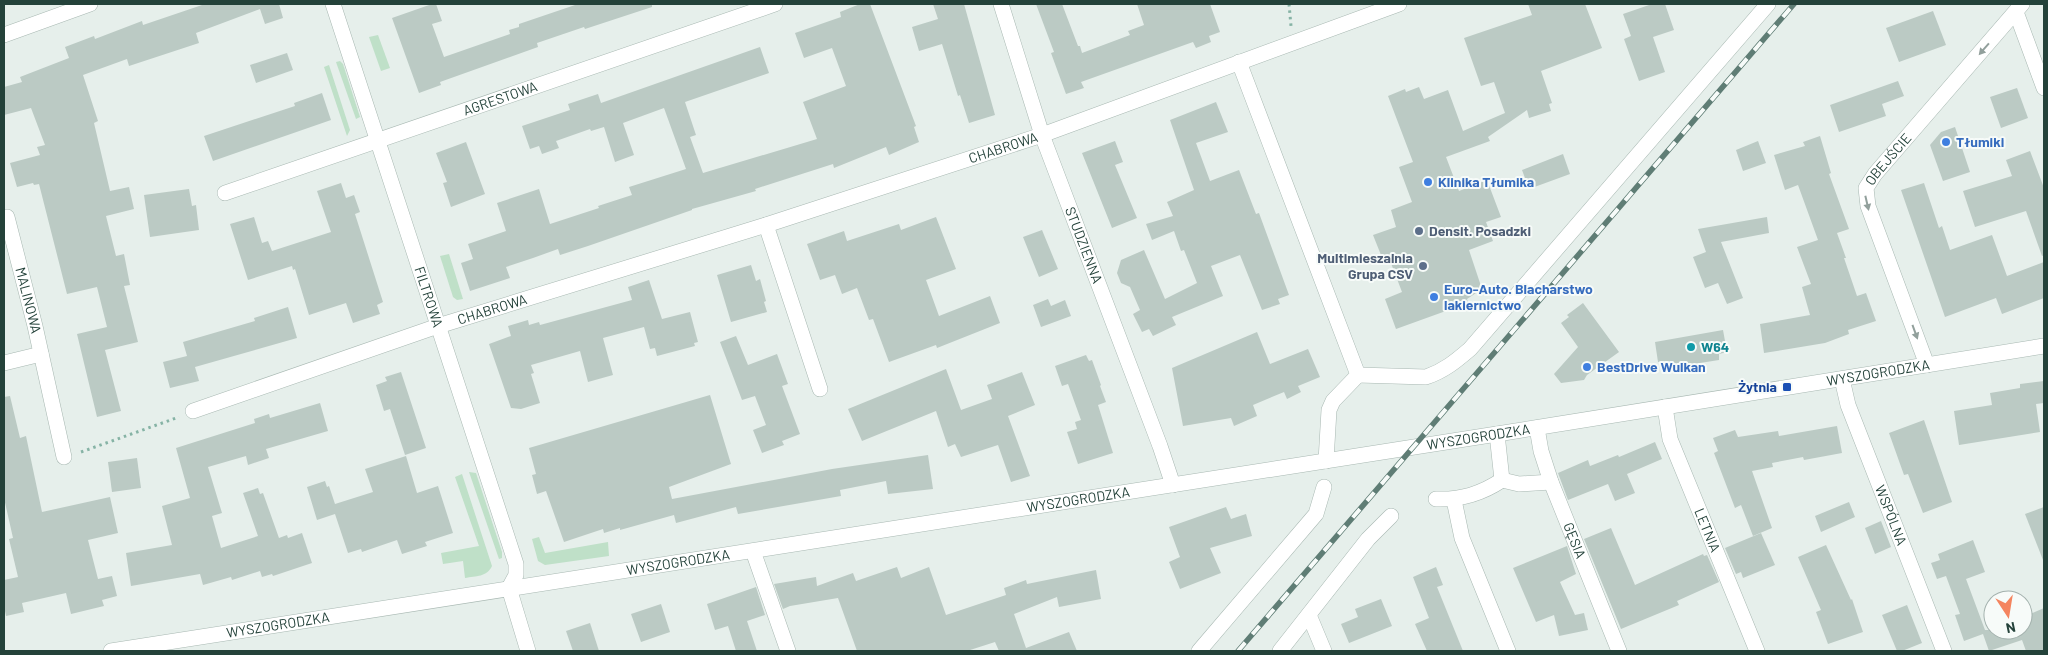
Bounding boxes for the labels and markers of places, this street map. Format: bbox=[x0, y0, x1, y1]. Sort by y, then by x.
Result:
place label: Tłumiki bbox=[1956, 133, 2004, 150]
marker: Tłumiki bbox=[1940, 136, 1952, 148]
place label: Klinika Tłumika bbox=[1438, 173, 1534, 190]
marker: Klinika Tłumika bbox=[1422, 176, 1434, 188]
place label: Densit. Posadzki bbox=[1429, 222, 1531, 239]
marker: Densit. Posadzki bbox=[1413, 225, 1425, 237]
place label: Multimieszalnia Grupa CSV bbox=[1317, 249, 1413, 282]
marker: Multimieszalnia Grupa CSV bbox=[1417, 260, 1429, 272]
place label: Euro-Auto. Blacharstwo lakiernictwo bbox=[1444, 280, 1593, 313]
marker: Euro-Auto. Blacharstwo lakiernictwo bbox=[1428, 291, 1440, 303]
place label: W64 bbox=[1701, 338, 1729, 355]
marker: W64 bbox=[1685, 341, 1697, 353]
place label: BestDrive Wulkan bbox=[1597, 358, 1706, 375]
marker: BestDrive Wulkan bbox=[1581, 361, 1593, 373]
place label: Żytnia bbox=[1738, 378, 1777, 395]
marker: Żytnia bbox=[1781, 381, 1793, 393]

